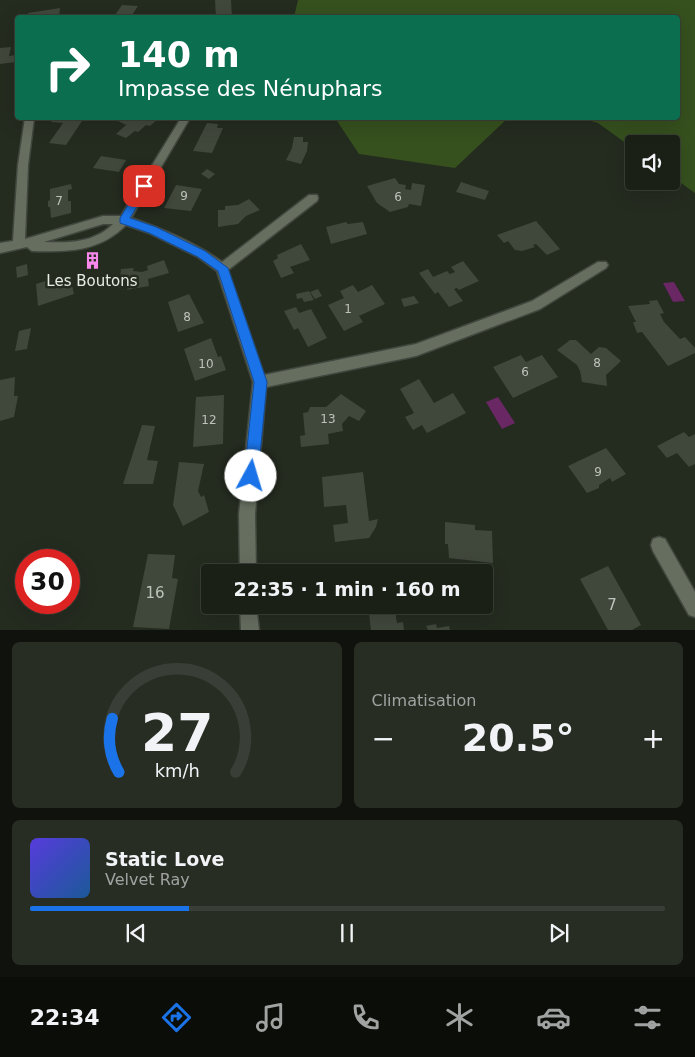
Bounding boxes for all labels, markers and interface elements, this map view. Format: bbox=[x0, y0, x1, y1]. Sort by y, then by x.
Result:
icon: right bbox=[35, 35, 100, 100]
text: 140 m bbox=[118, 35, 240, 75]
text: Impasse des Nénuphars bbox=[118, 76, 383, 101]
map controls bbox=[625, 135, 680, 190]
button: sound bbox=[625, 135, 680, 190]
pin bbox=[123, 165, 165, 207]
icon: arrive bbox=[130, 172, 158, 200]
house number: 9 bbox=[180, 189, 188, 203]
house number: 6 bbox=[394, 190, 402, 204]
house number: 7 bbox=[55, 194, 63, 208]
building icon: Les Boutons bbox=[82, 250, 102, 270]
place label: Les Boutons bbox=[46, 272, 138, 290]
house number: 1 bbox=[344, 302, 352, 316]
house number: 8 bbox=[183, 310, 191, 324]
house number: 8 bbox=[593, 356, 601, 370]
house number: 10 bbox=[198, 357, 214, 371]
house number: 6 bbox=[521, 365, 529, 379]
house number: 13 bbox=[320, 412, 336, 426]
house number: 12 bbox=[201, 413, 217, 427]
position arrow bbox=[224, 449, 276, 501]
house number: 9 bbox=[594, 465, 602, 479]
speed limit sign: 30 bbox=[15, 549, 80, 614]
text: 22:35 · 1 min · 160 m bbox=[233, 578, 461, 600]
house number: 16 bbox=[145, 584, 165, 602]
house number: 7 bbox=[607, 596, 617, 614]
text: Climatisation bbox=[372, 691, 476, 710]
text: 27 bbox=[141, 703, 213, 763]
text: 20.5° bbox=[462, 716, 575, 760]
text: − bbox=[372, 722, 395, 755]
text: + bbox=[642, 722, 665, 755]
text: km/h bbox=[154, 760, 199, 781]
text: Static Love bbox=[105, 848, 225, 870]
text: Velvet Ray bbox=[105, 870, 190, 889]
icon: previous bbox=[122, 919, 150, 947]
icon: pause bbox=[333, 919, 361, 947]
icon: next bbox=[545, 919, 573, 947]
icon: directions bbox=[159, 1000, 194, 1035]
icon: music bbox=[253, 1000, 288, 1035]
icon: phone bbox=[348, 1000, 383, 1035]
icon: climate bbox=[442, 1000, 477, 1035]
icon: car bbox=[536, 1000, 571, 1035]
icon: filters bbox=[630, 1000, 665, 1035]
text: 22:34 bbox=[30, 1005, 100, 1030]

